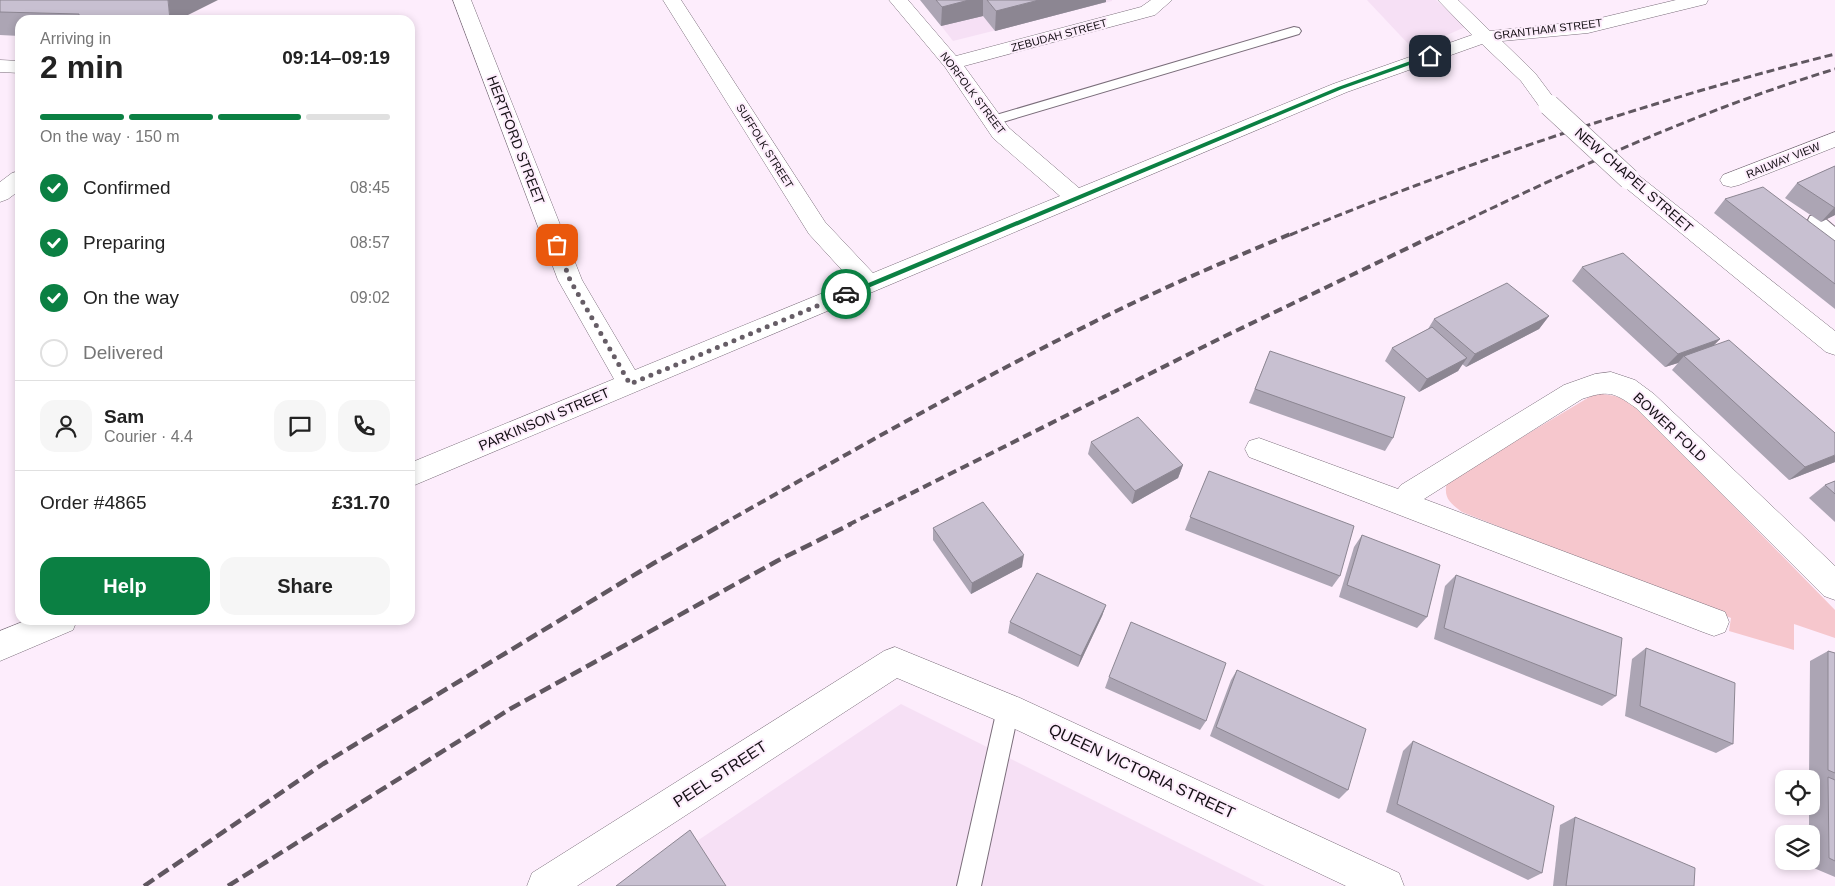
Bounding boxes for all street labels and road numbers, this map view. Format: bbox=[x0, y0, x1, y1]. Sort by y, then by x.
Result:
street label: ZEBUDAH STREET bbox=[1010, 16, 1109, 54]
street label: GRANTHAM STREET bbox=[1493, 16, 1603, 42]
street label: NORFOLK STREET bbox=[938, 50, 1008, 137]
street label: HERTFORD STREET bbox=[484, 73, 548, 207]
street label: SUFFOLK STREET bbox=[734, 102, 796, 191]
street label: NEW CHAPEL STREET bbox=[1572, 124, 1697, 236]
street label: RAILWAY VIEW bbox=[1744, 140, 1822, 180]
street label: PARKINSON STREET bbox=[476, 384, 612, 454]
street label: BOWER FOLD bbox=[1630, 389, 1710, 465]
street label: QUEEN VICTORIA STREET bbox=[1046, 720, 1238, 822]
street label: PEEL STREET bbox=[670, 737, 770, 811]

